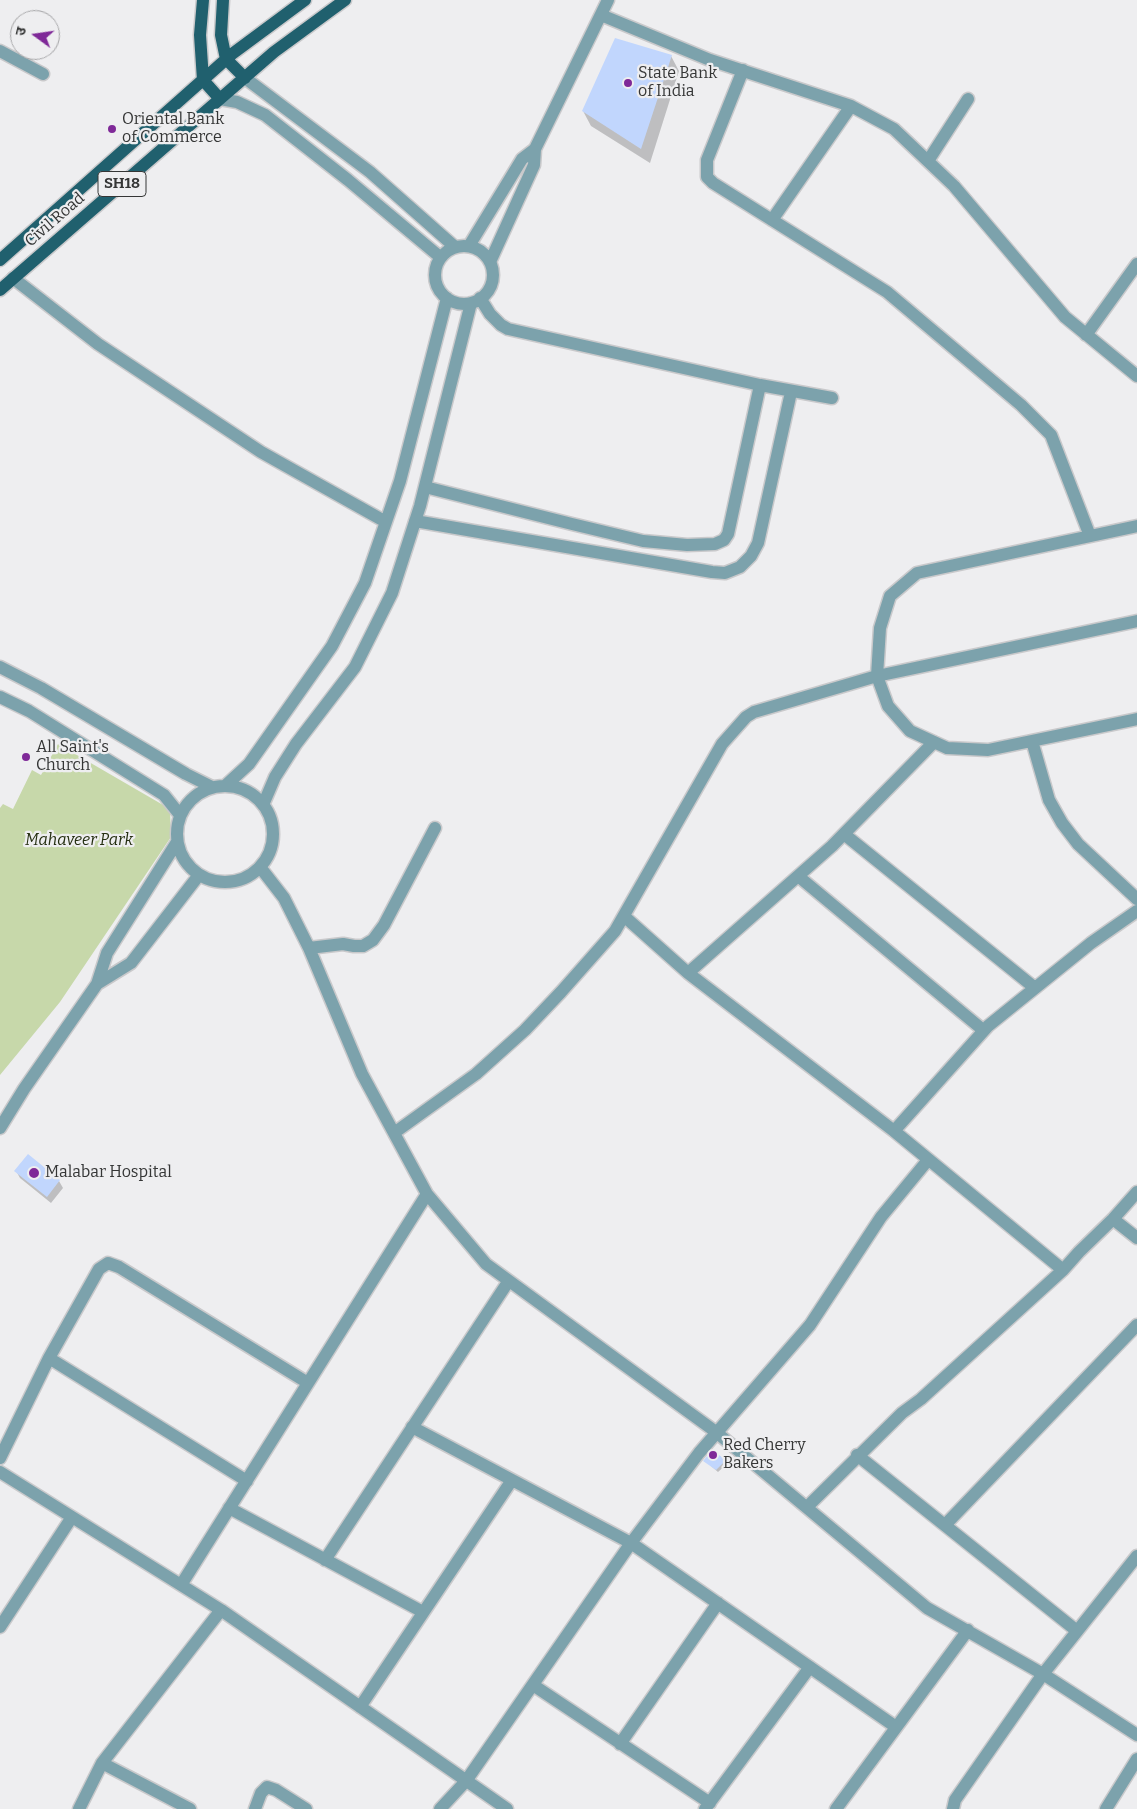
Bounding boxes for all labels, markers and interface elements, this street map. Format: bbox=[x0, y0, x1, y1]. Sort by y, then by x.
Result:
north arrow bbox=[10, 10, 60, 60]
text: उ bbox=[12, 25, 30, 38]
place label: State Bank of India bbox=[638, 64, 717, 102]
marker: State Bank of India bbox=[622, 77, 634, 89]
place label: Oriental Bank of Commerce bbox=[122, 110, 224, 148]
marker: Oriental Bank of Commerce bbox=[106, 123, 118, 135]
road number: SH18 bbox=[98, 172, 146, 196]
street label: Civil Road bbox=[21, 189, 89, 251]
place label: All Saint's Church bbox=[36, 738, 109, 776]
marker: All Saint's Church bbox=[20, 751, 32, 763]
park label: Mahaveer Park bbox=[25, 831, 133, 851]
place label: Malabar Hospital bbox=[45, 1163, 172, 1183]
marker: Malabar Hospital bbox=[27, 1166, 41, 1180]
place label: Red Cherry Bakers bbox=[723, 1436, 806, 1474]
marker: Red Cherry Bakers bbox=[707, 1449, 719, 1461]

